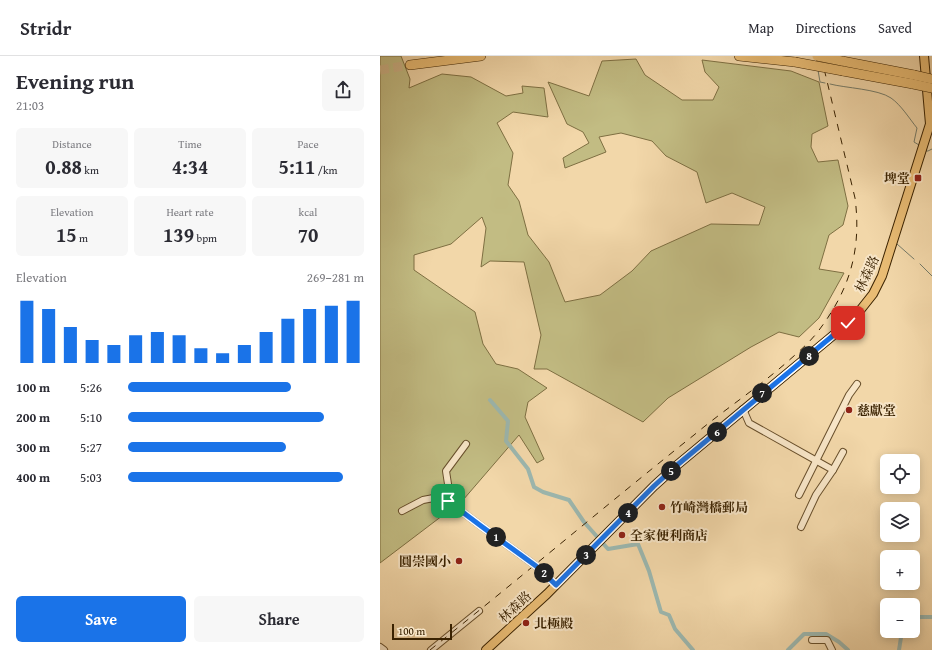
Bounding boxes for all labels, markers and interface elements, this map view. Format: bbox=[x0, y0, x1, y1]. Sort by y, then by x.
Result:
text: Stridr bbox=[20, 14, 71, 42]
text: Map bbox=[748, 18, 774, 38]
text: Directions bbox=[796, 18, 856, 38]
text: Saved bbox=[878, 18, 912, 38]
text: Evening run bbox=[16, 65, 134, 97]
button: share bbox=[322, 69, 364, 111]
text: 21:03 bbox=[16, 96, 44, 115]
text: Distance bbox=[52, 136, 92, 152]
text: Time bbox=[178, 136, 202, 152]
text: Pace bbox=[297, 136, 319, 152]
text: 0.88 bbox=[45, 152, 82, 181]
text: 4:34 bbox=[172, 152, 208, 181]
text: 5:11 bbox=[279, 152, 315, 181]
text: km bbox=[82, 162, 99, 178]
text: /km bbox=[315, 162, 337, 178]
place label: 埤堂 bbox=[884, 169, 910, 188]
marker: 埤堂 bbox=[913, 173, 923, 183]
text: Elevation bbox=[50, 204, 94, 220]
text: Heart rate bbox=[166, 204, 214, 220]
text: kcal bbox=[299, 204, 317, 220]
text: 15 bbox=[56, 220, 77, 249]
text: 139 bbox=[163, 220, 194, 249]
text: 70 bbox=[298, 220, 318, 249]
text: m bbox=[77, 230, 88, 246]
text: bpm bbox=[194, 230, 217, 246]
street label: 林森路 bbox=[850, 252, 884, 296]
text: Elevation bbox=[16, 268, 67, 287]
text: 269–281 m bbox=[307, 268, 364, 287]
pin bbox=[831, 306, 865, 340]
icon: check bbox=[837, 312, 859, 334]
pin: 8 bbox=[799, 346, 819, 366]
text: 8 bbox=[806, 348, 812, 364]
text: 100 m bbox=[16, 378, 50, 397]
text: 5:26 bbox=[80, 378, 102, 397]
pin: 7 bbox=[752, 383, 772, 403]
text: 7 bbox=[759, 385, 765, 401]
place label: 慈獻堂 bbox=[857, 401, 896, 420]
marker: 慈獻堂 bbox=[844, 405, 854, 415]
text: 200 m bbox=[16, 408, 50, 427]
text: 5:10 bbox=[80, 408, 102, 427]
pin: 6 bbox=[707, 422, 727, 442]
text: 6 bbox=[714, 424, 720, 440]
text: 300 m bbox=[16, 438, 50, 457]
text: 5:27 bbox=[80, 438, 102, 457]
map controls bbox=[880, 454, 920, 638]
button: locate bbox=[880, 454, 920, 494]
pin: 5 bbox=[661, 461, 681, 481]
text: 5 bbox=[668, 463, 674, 479]
text: 400 m bbox=[16, 468, 50, 487]
text: 5:03 bbox=[80, 468, 102, 487]
pin bbox=[431, 484, 465, 518]
icon: arrive bbox=[437, 490, 459, 512]
place label: 竹崎灣橋郵局 bbox=[670, 498, 748, 517]
marker: 竹崎灣橋郵局 bbox=[657, 502, 667, 512]
button: layers bbox=[880, 502, 920, 542]
pin: 4 bbox=[618, 503, 638, 523]
text: 4 bbox=[625, 505, 631, 521]
place label: 全家便利商店 bbox=[630, 526, 708, 545]
pin: 1 bbox=[486, 527, 506, 547]
text: 1 bbox=[493, 529, 499, 545]
marker: 全家便利商店 bbox=[617, 530, 627, 540]
pin: 3 bbox=[576, 545, 596, 565]
text: 3 bbox=[583, 547, 589, 563]
button: + bbox=[880, 550, 920, 590]
place label: 圓崇國小 bbox=[399, 552, 451, 571]
marker: 圓崇國小 bbox=[454, 556, 464, 566]
pin: 2 bbox=[534, 563, 554, 583]
text: 2 bbox=[541, 565, 547, 581]
street label: 林森路 bbox=[494, 587, 536, 627]
button: Save bbox=[16, 596, 186, 642]
button: Share bbox=[194, 596, 364, 642]
button: − bbox=[880, 598, 920, 638]
place label: 北極殿 bbox=[534, 614, 573, 633]
marker: 北極殿 bbox=[521, 618, 531, 628]
scale bar bbox=[392, 622, 452, 641]
text: 100 m bbox=[398, 623, 425, 639]

